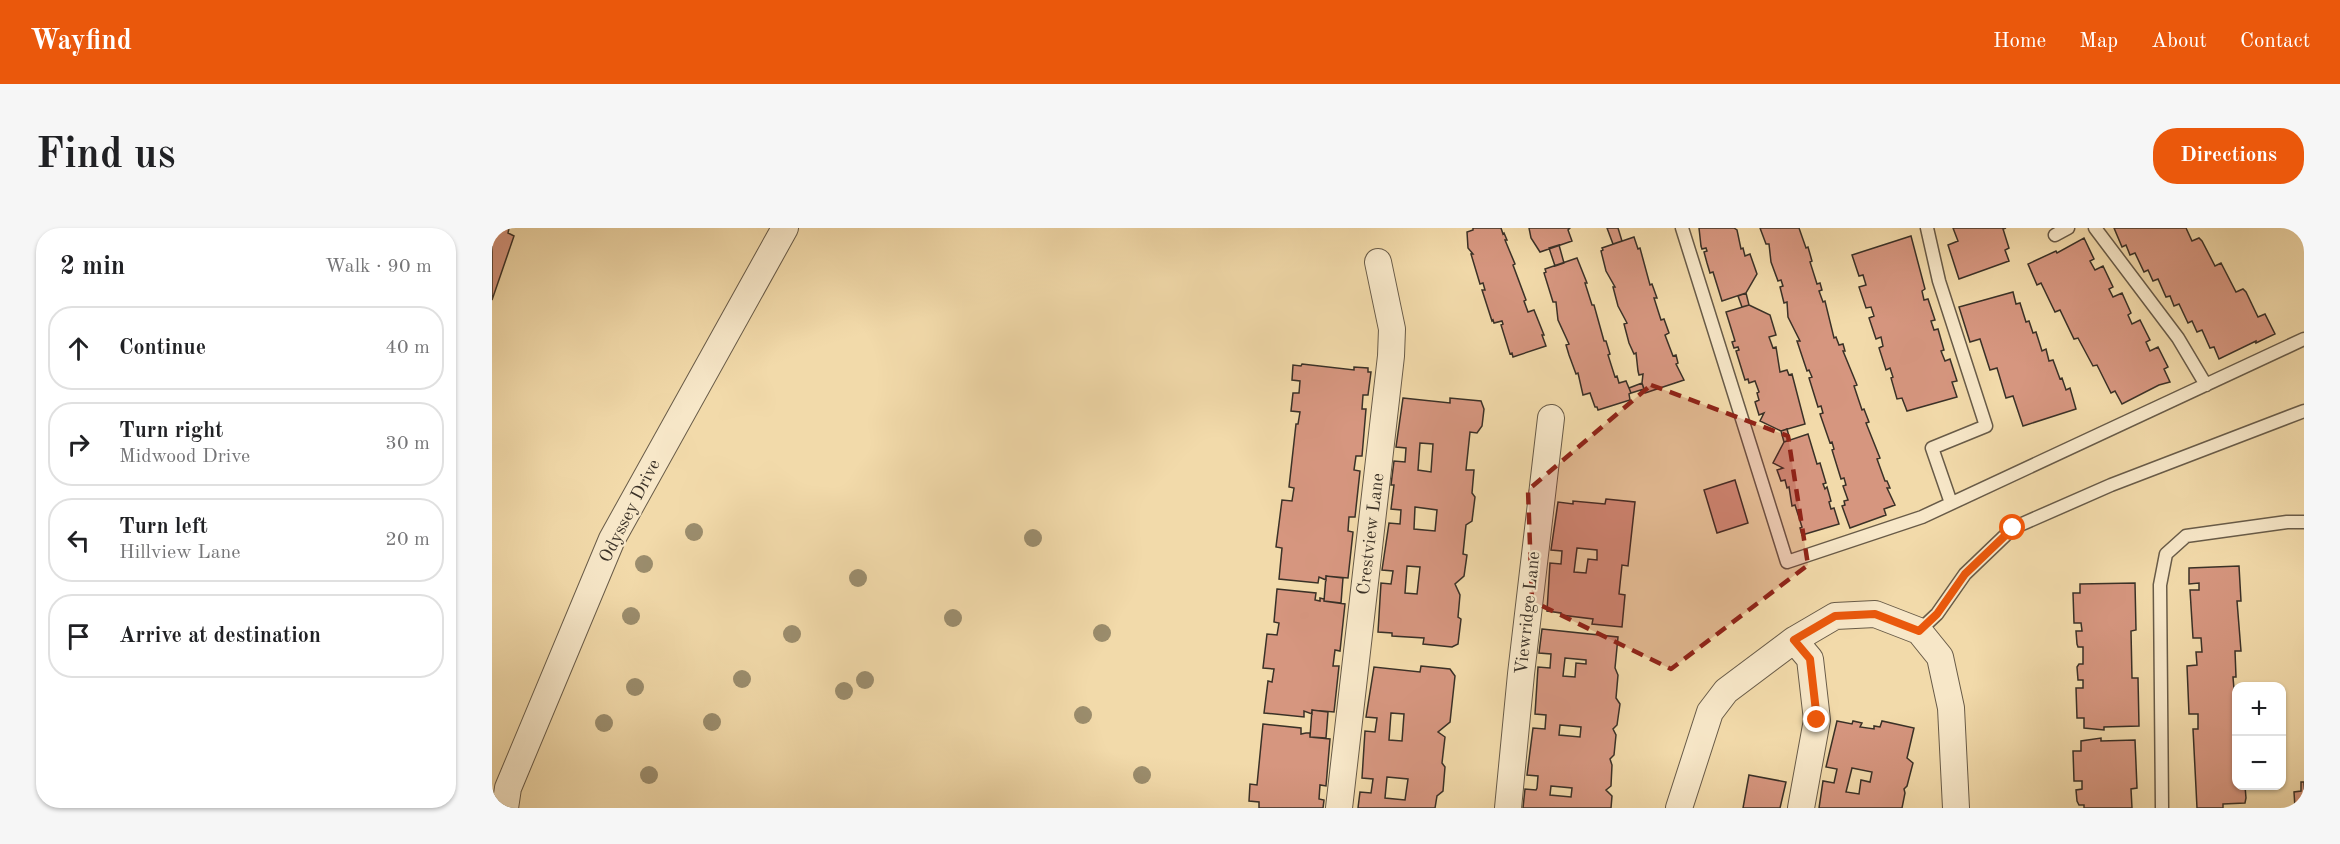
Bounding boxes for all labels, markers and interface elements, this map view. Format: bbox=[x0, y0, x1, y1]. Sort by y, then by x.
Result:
text: Wayfind bbox=[30, 28, 132, 56]
text: Home bbox=[1993, 31, 2046, 52]
text: Map bbox=[2079, 31, 2118, 52]
text: About bbox=[2151, 31, 2207, 52]
text: Contact bbox=[2240, 31, 2310, 52]
button: Directions bbox=[2153, 128, 2304, 184]
text: Find us bbox=[36, 135, 175, 177]
text: 2 min bbox=[60, 254, 125, 280]
text: Walk · 90 m bbox=[325, 257, 432, 277]
icon: ahead bbox=[62, 332, 95, 365]
text: Continue bbox=[119, 337, 206, 359]
text: 40 m bbox=[385, 338, 430, 358]
text: Turn right bbox=[119, 420, 223, 442]
icon: right bbox=[62, 428, 95, 461]
text: 30 m bbox=[385, 434, 430, 454]
text: Midwood Drive bbox=[119, 447, 250, 467]
street label: Odyssey Drive bbox=[596, 456, 664, 566]
street label: Crestview Lane bbox=[1355, 472, 1387, 596]
route start bbox=[1999, 514, 2025, 540]
text: Turn left bbox=[119, 516, 208, 538]
icon: left bbox=[62, 524, 95, 557]
text: 20 m bbox=[385, 530, 430, 550]
text: Hillview Lane bbox=[119, 543, 241, 563]
street label: Viewridge Lane bbox=[1513, 550, 1543, 676]
icon: arrive bbox=[62, 620, 95, 653]
text: Arrive at destination bbox=[119, 625, 321, 647]
map controls bbox=[2232, 682, 2286, 790]
button: + bbox=[2232, 682, 2286, 736]
route end bbox=[1803, 706, 1829, 732]
button: − bbox=[2232, 736, 2286, 790]

